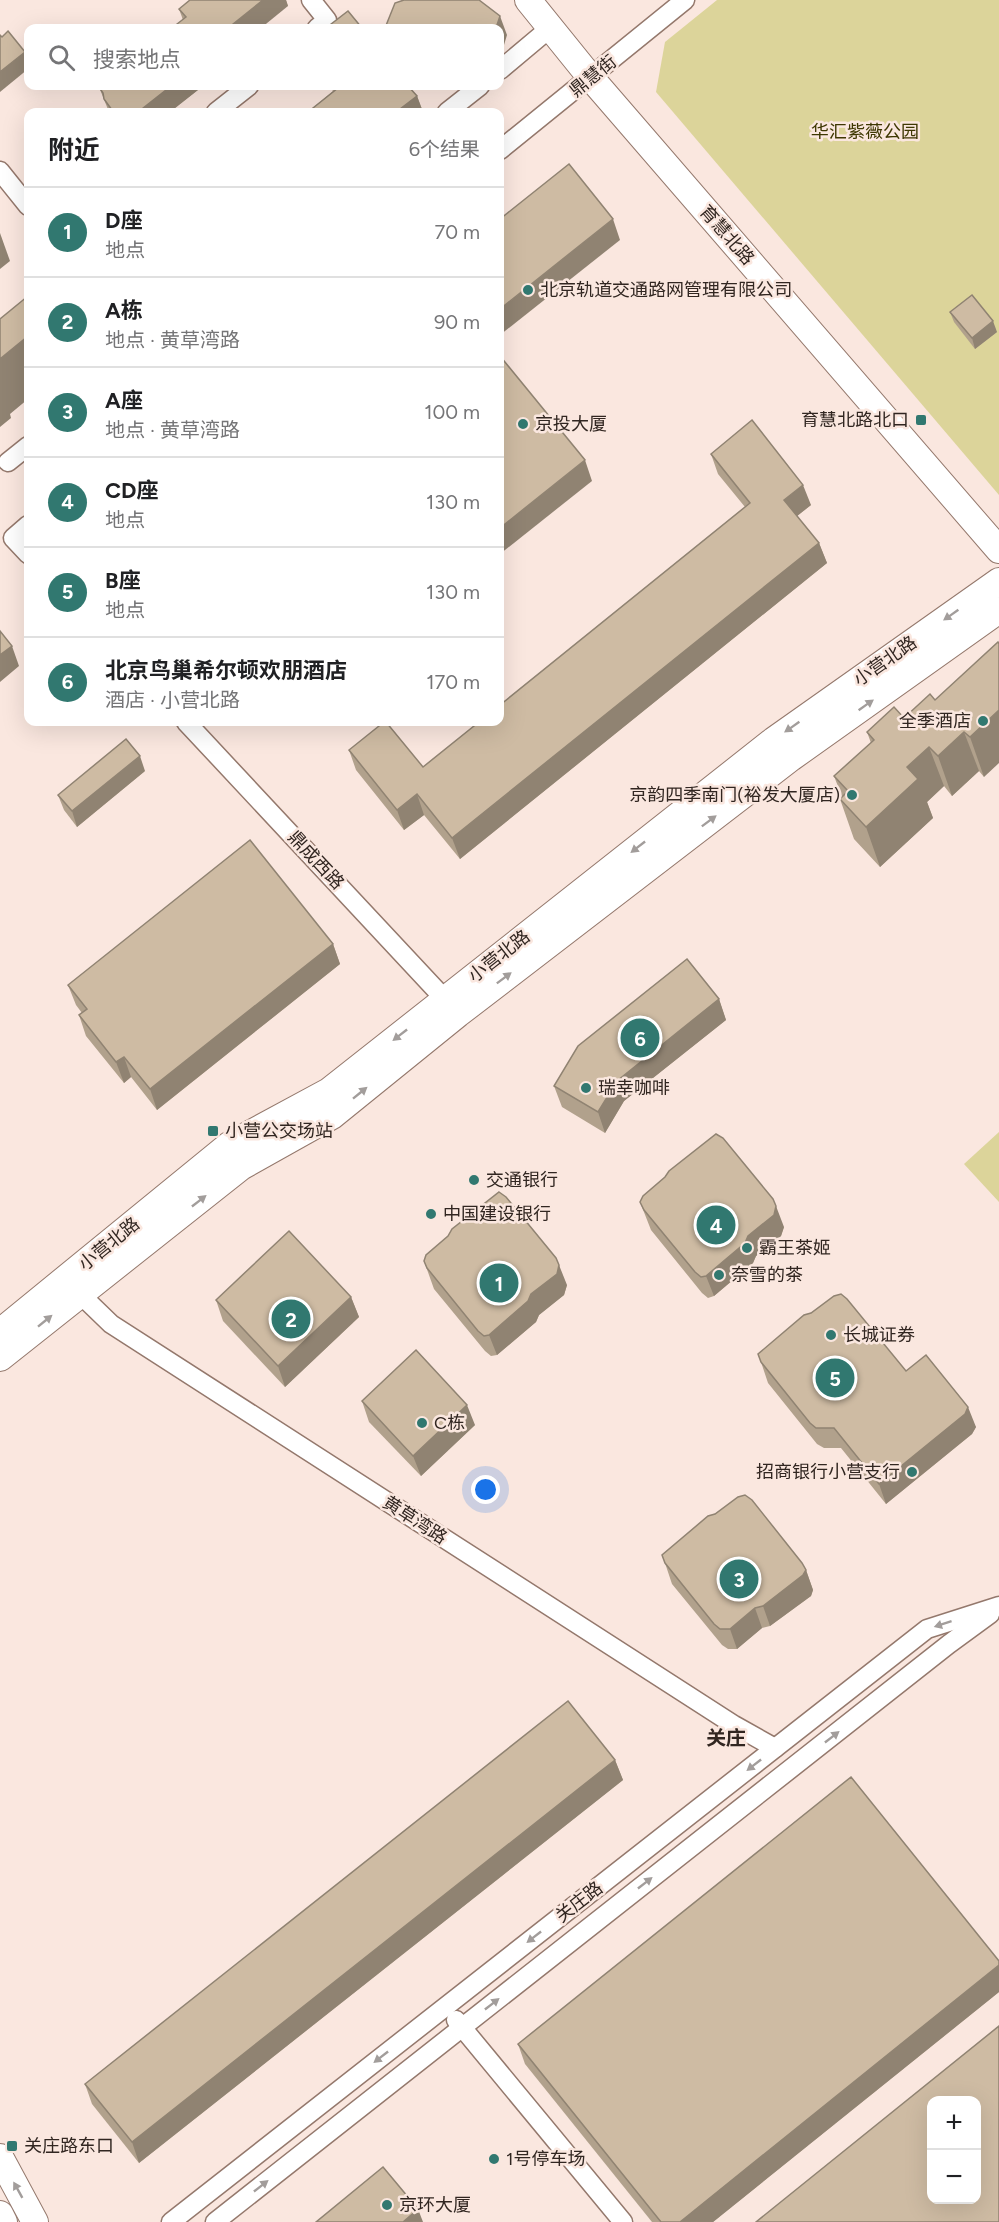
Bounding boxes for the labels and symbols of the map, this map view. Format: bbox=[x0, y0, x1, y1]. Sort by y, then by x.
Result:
street label: 鼎慧街 bbox=[565, 50, 621, 102]
park label: 华汇紫薇公园 bbox=[811, 121, 919, 143]
street label: 育慧北路 bbox=[695, 201, 759, 269]
place label: 北京轨道交通路网管理有限公司 bbox=[540, 279, 792, 301]
marker: 北京轨道交通路网管理有限公司 bbox=[521, 283, 535, 297]
place label: 育慧北路北口 bbox=[801, 409, 909, 431]
place label: 京投大厦 bbox=[535, 413, 607, 435]
marker: 育慧北路北口 bbox=[914, 413, 928, 427]
marker: 京投大厦 bbox=[516, 417, 530, 431]
one-way arrow bbox=[944, 608, 959, 620]
street label: 小营北路 bbox=[849, 631, 921, 691]
one-way arrow bbox=[857, 699, 873, 711]
place label: 全季酒店 bbox=[899, 710, 971, 732]
marker: 全季酒店 bbox=[976, 714, 990, 728]
one-way arrow bbox=[784, 721, 800, 732]
place label: 京韵四季南门(裕发大厦店) bbox=[629, 784, 840, 806]
marker: 京韵四季南门(裕发大厦店) bbox=[845, 788, 859, 802]
one-way arrow bbox=[702, 816, 717, 828]
street label: 鼎成西路 bbox=[283, 826, 349, 894]
one-way arrow bbox=[630, 840, 646, 853]
street label: 小营北路 bbox=[464, 925, 534, 987]
one-way arrow bbox=[497, 973, 512, 985]
pin: 6 bbox=[620, 1016, 660, 1060]
one-way arrow bbox=[392, 1028, 407, 1040]
place label: 瑞幸咖啡 bbox=[598, 1077, 670, 1099]
marker: 瑞幸咖啡 bbox=[579, 1081, 593, 1095]
one-way arrow bbox=[353, 1087, 368, 1100]
place label: 小营公交场站 bbox=[225, 1120, 333, 1142]
marker: 小营公交场站 bbox=[206, 1124, 220, 1138]
place label: 交通银行 bbox=[486, 1169, 558, 1191]
marker: 交通银行 bbox=[467, 1173, 481, 1187]
one-way arrow bbox=[191, 1195, 206, 1207]
pin: 4 bbox=[696, 1202, 736, 1248]
place label: 中国建设银行 bbox=[443, 1203, 551, 1225]
marker: 中国建设银行 bbox=[424, 1207, 438, 1221]
street label: 小营北路 bbox=[74, 1213, 144, 1275]
place label: 霸王茶姬 bbox=[759, 1237, 831, 1259]
marker: 霸王茶姬 bbox=[740, 1241, 754, 1255]
pin: 1 bbox=[480, 1260, 518, 1306]
place label: 奈雪的茶 bbox=[731, 1264, 803, 1286]
marker: 奈雪的茶 bbox=[712, 1268, 726, 1282]
pin: 2 bbox=[272, 1296, 310, 1342]
one-way arrow bbox=[38, 1316, 53, 1328]
place label: 长城证券 bbox=[843, 1324, 915, 1346]
marker: 长城证券 bbox=[824, 1328, 838, 1342]
pin: 5 bbox=[816, 1356, 854, 1400]
place label: C栋 bbox=[434, 1412, 465, 1434]
marker: C栋 bbox=[415, 1416, 429, 1430]
place label: 招商银行小营支行 bbox=[756, 1461, 900, 1483]
marker: 招商银行小营支行 bbox=[905, 1465, 919, 1479]
your location bbox=[471, 1475, 500, 1504]
street label: 黄草湾路 bbox=[379, 1491, 451, 1549]
pin: 3 bbox=[720, 1556, 758, 1602]
one-way arrow bbox=[934, 1620, 952, 1629]
district label: 关庄 bbox=[706, 1726, 746, 1750]
one-way arrow bbox=[824, 1731, 839, 1743]
one-way arrow bbox=[746, 1758, 762, 1771]
street label: 关庄路 bbox=[551, 1877, 607, 1927]
one-way arrow bbox=[638, 1878, 653, 1890]
one-way arrow bbox=[527, 1930, 542, 1942]
one-way arrow bbox=[484, 1997, 500, 2010]
one-way arrow bbox=[373, 2051, 389, 2064]
place label: 关庄路东口 bbox=[24, 2135, 114, 2157]
marker: 关庄路东口 bbox=[5, 2139, 19, 2153]
place label: 1号停车场 bbox=[506, 2148, 585, 2170]
marker: 1号停车场 bbox=[487, 2152, 501, 2166]
one-way arrow bbox=[253, 2179, 269, 2192]
one-way arrow bbox=[13, 2181, 23, 2198]
place label: 京环大厦 bbox=[399, 2194, 471, 2216]
marker: 京环大厦 bbox=[380, 2198, 394, 2212]

